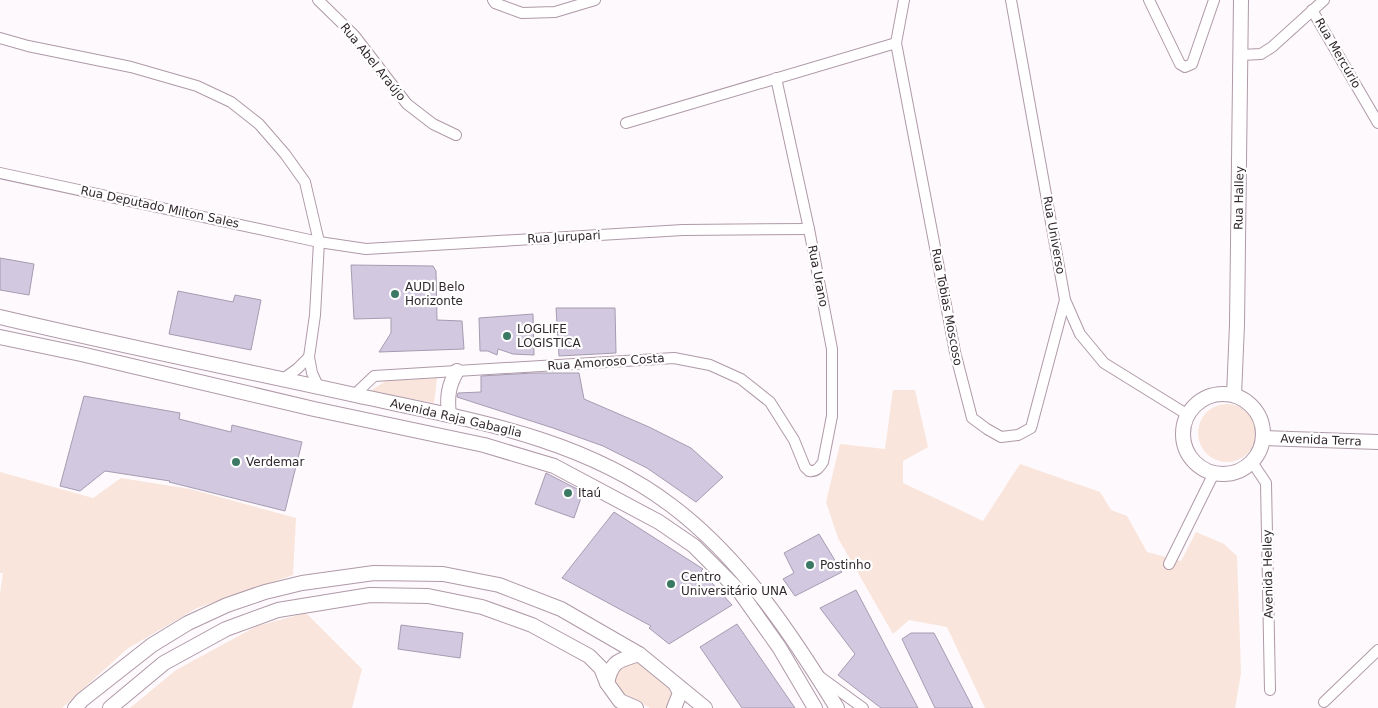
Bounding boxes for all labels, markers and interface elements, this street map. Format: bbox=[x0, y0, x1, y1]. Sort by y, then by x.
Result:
street label: Rua Mercúrio bbox=[1312, 15, 1364, 91]
street label: Rua Abel Araújo bbox=[337, 20, 409, 104]
street label: Rua Halley bbox=[1231, 166, 1247, 230]
street label: Rua Deputado Milton Sales bbox=[79, 183, 241, 231]
street label: Rua Universo bbox=[1040, 195, 1068, 275]
street label: Rua Jurupari bbox=[527, 228, 601, 246]
street label: Rua Urano bbox=[805, 244, 831, 308]
street label: Rua Tobias Moscoso bbox=[929, 247, 965, 367]
place label: AUDI Belo Horizonte bbox=[405, 280, 465, 308]
marker: AUDI Belo Horizonte bbox=[389, 288, 401, 300]
place label: LOGLIFE LOGISTICA bbox=[517, 322, 581, 350]
marker: LOGLIFE LOGISTICA bbox=[501, 330, 513, 342]
street label: Rua Amoroso Costa bbox=[547, 351, 665, 373]
street label: Avenida Raja Gabaglia bbox=[389, 396, 523, 440]
street label: Avenida Terra bbox=[1280, 432, 1362, 448]
place label: Verdemar bbox=[246, 455, 304, 469]
marker: Verdemar bbox=[230, 456, 242, 468]
place label: Itaú bbox=[578, 486, 601, 500]
marker: Itaú bbox=[562, 487, 574, 499]
street label: Avenida Helley bbox=[1260, 529, 1276, 619]
place label: Postinho bbox=[820, 558, 871, 572]
marker: Postinho bbox=[804, 559, 816, 571]
place label: Centro Universitário UNA bbox=[681, 570, 788, 598]
marker: Centro Universitário UNA bbox=[665, 578, 677, 590]

